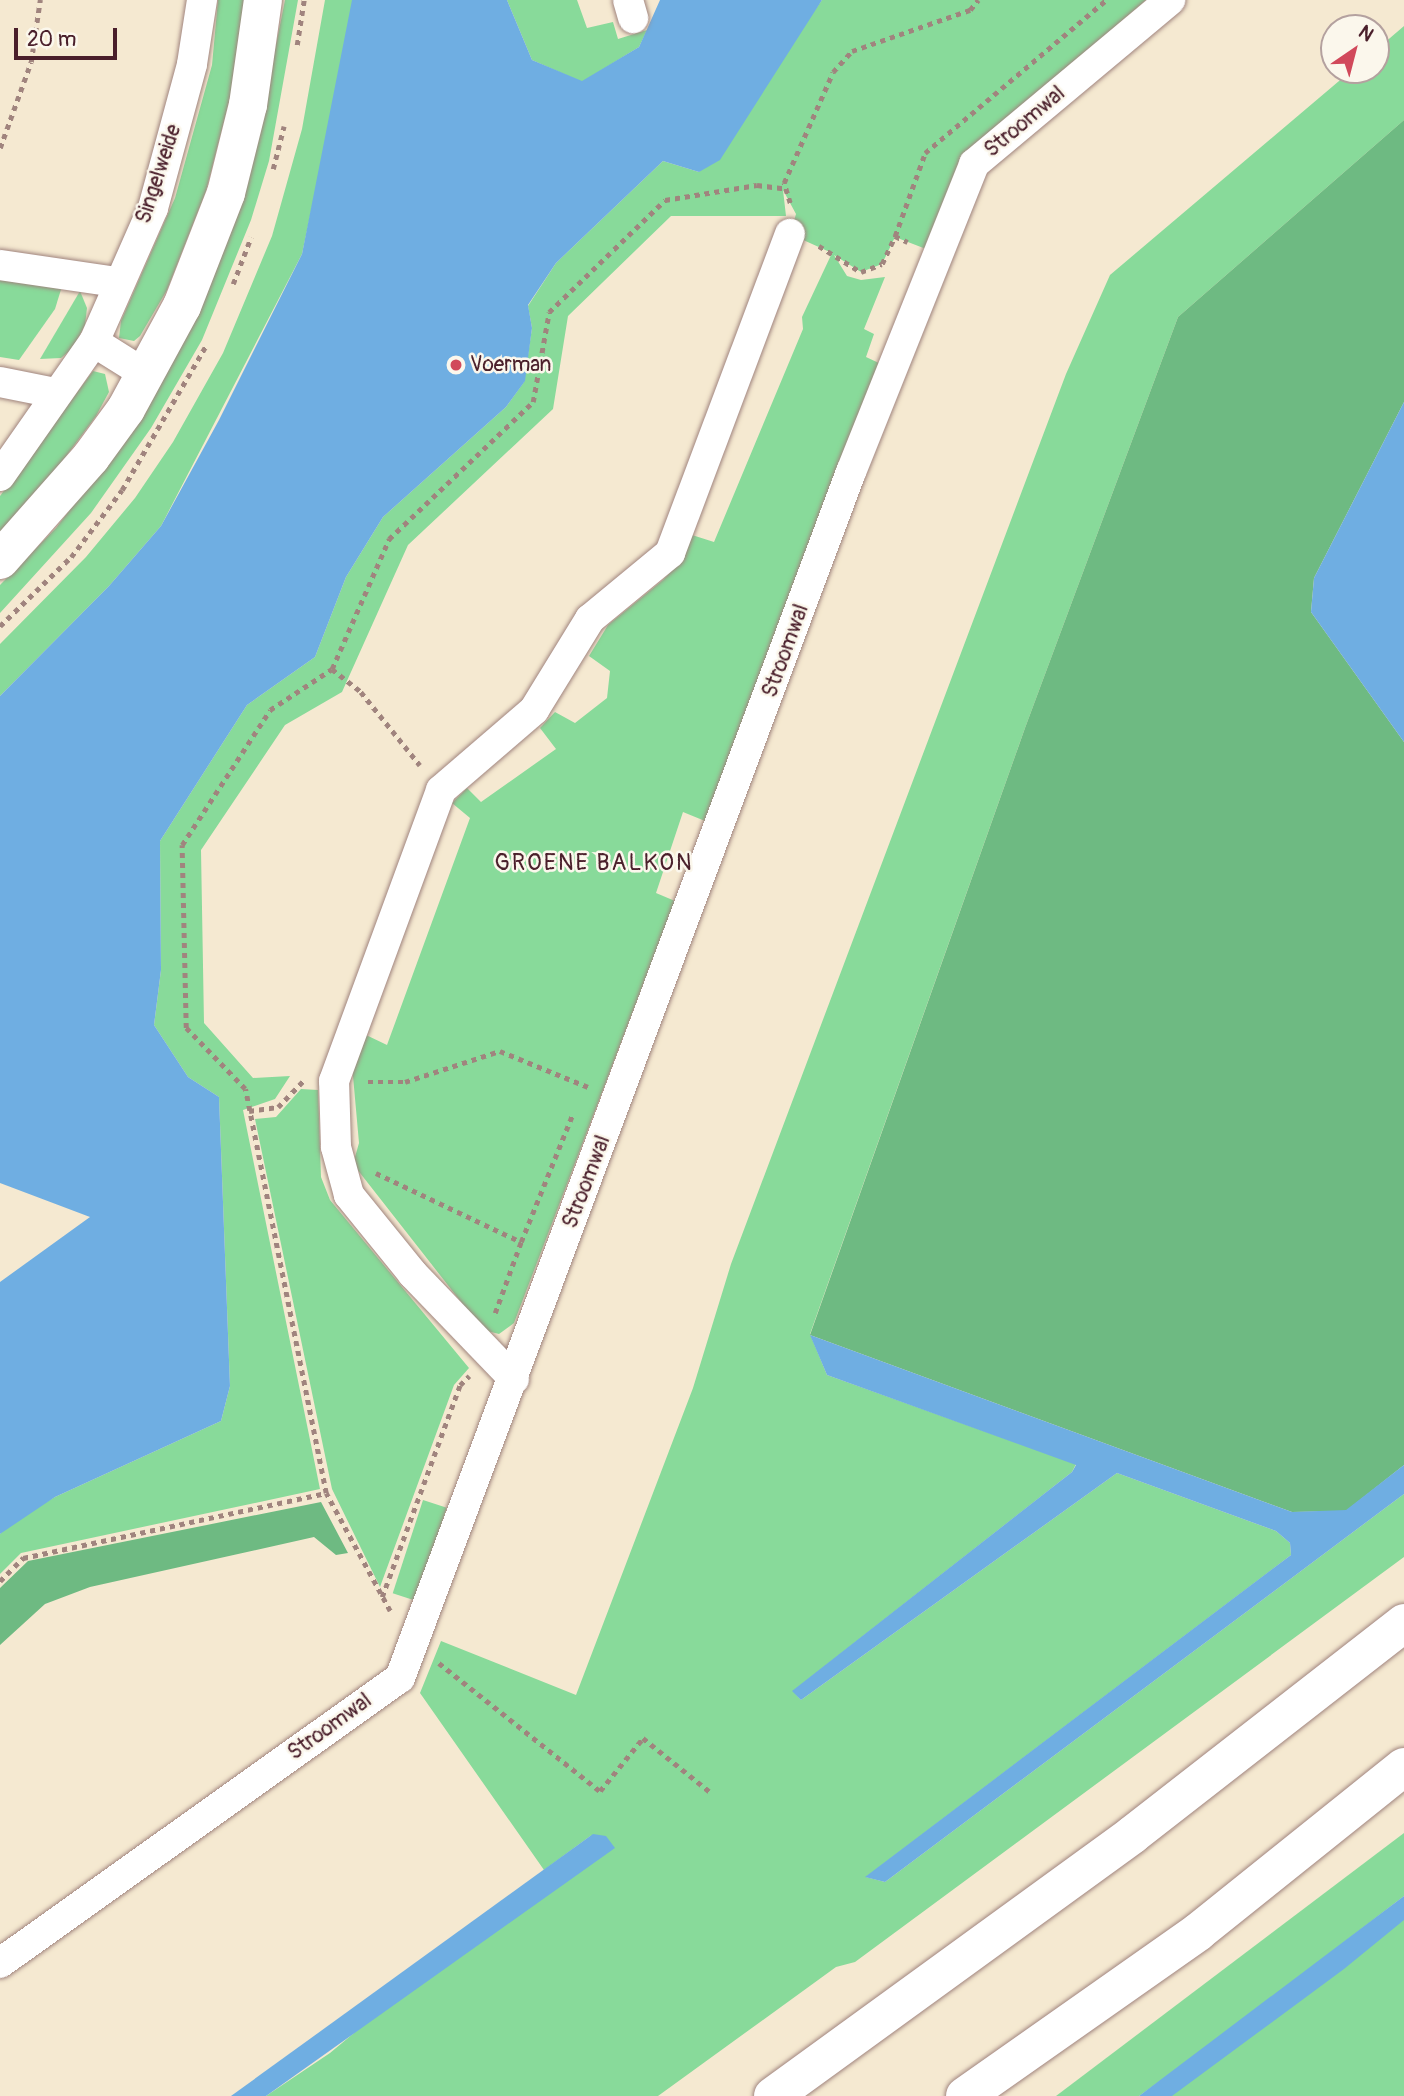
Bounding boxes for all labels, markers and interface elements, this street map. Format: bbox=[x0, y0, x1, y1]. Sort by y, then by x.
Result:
scale bar bbox=[18, 14, 121, 58]
north arrow bbox=[1320, 14, 1390, 84]
text: N bbox=[1354, 20, 1378, 47]
text: 20 m bbox=[27, 26, 76, 53]
street label: Stroomwal bbox=[980, 81, 1070, 163]
street label: Singelweide bbox=[131, 121, 187, 227]
place label: Voerman bbox=[470, 352, 551, 378]
marker: Voerman bbox=[448, 357, 464, 373]
street label: Stroomwal bbox=[758, 601, 814, 701]
district label: GROENE BALKON bbox=[496, 849, 692, 877]
street label: Stroomwal bbox=[558, 1132, 616, 1232]
street label: Stroomwal bbox=[283, 1688, 377, 1766]

